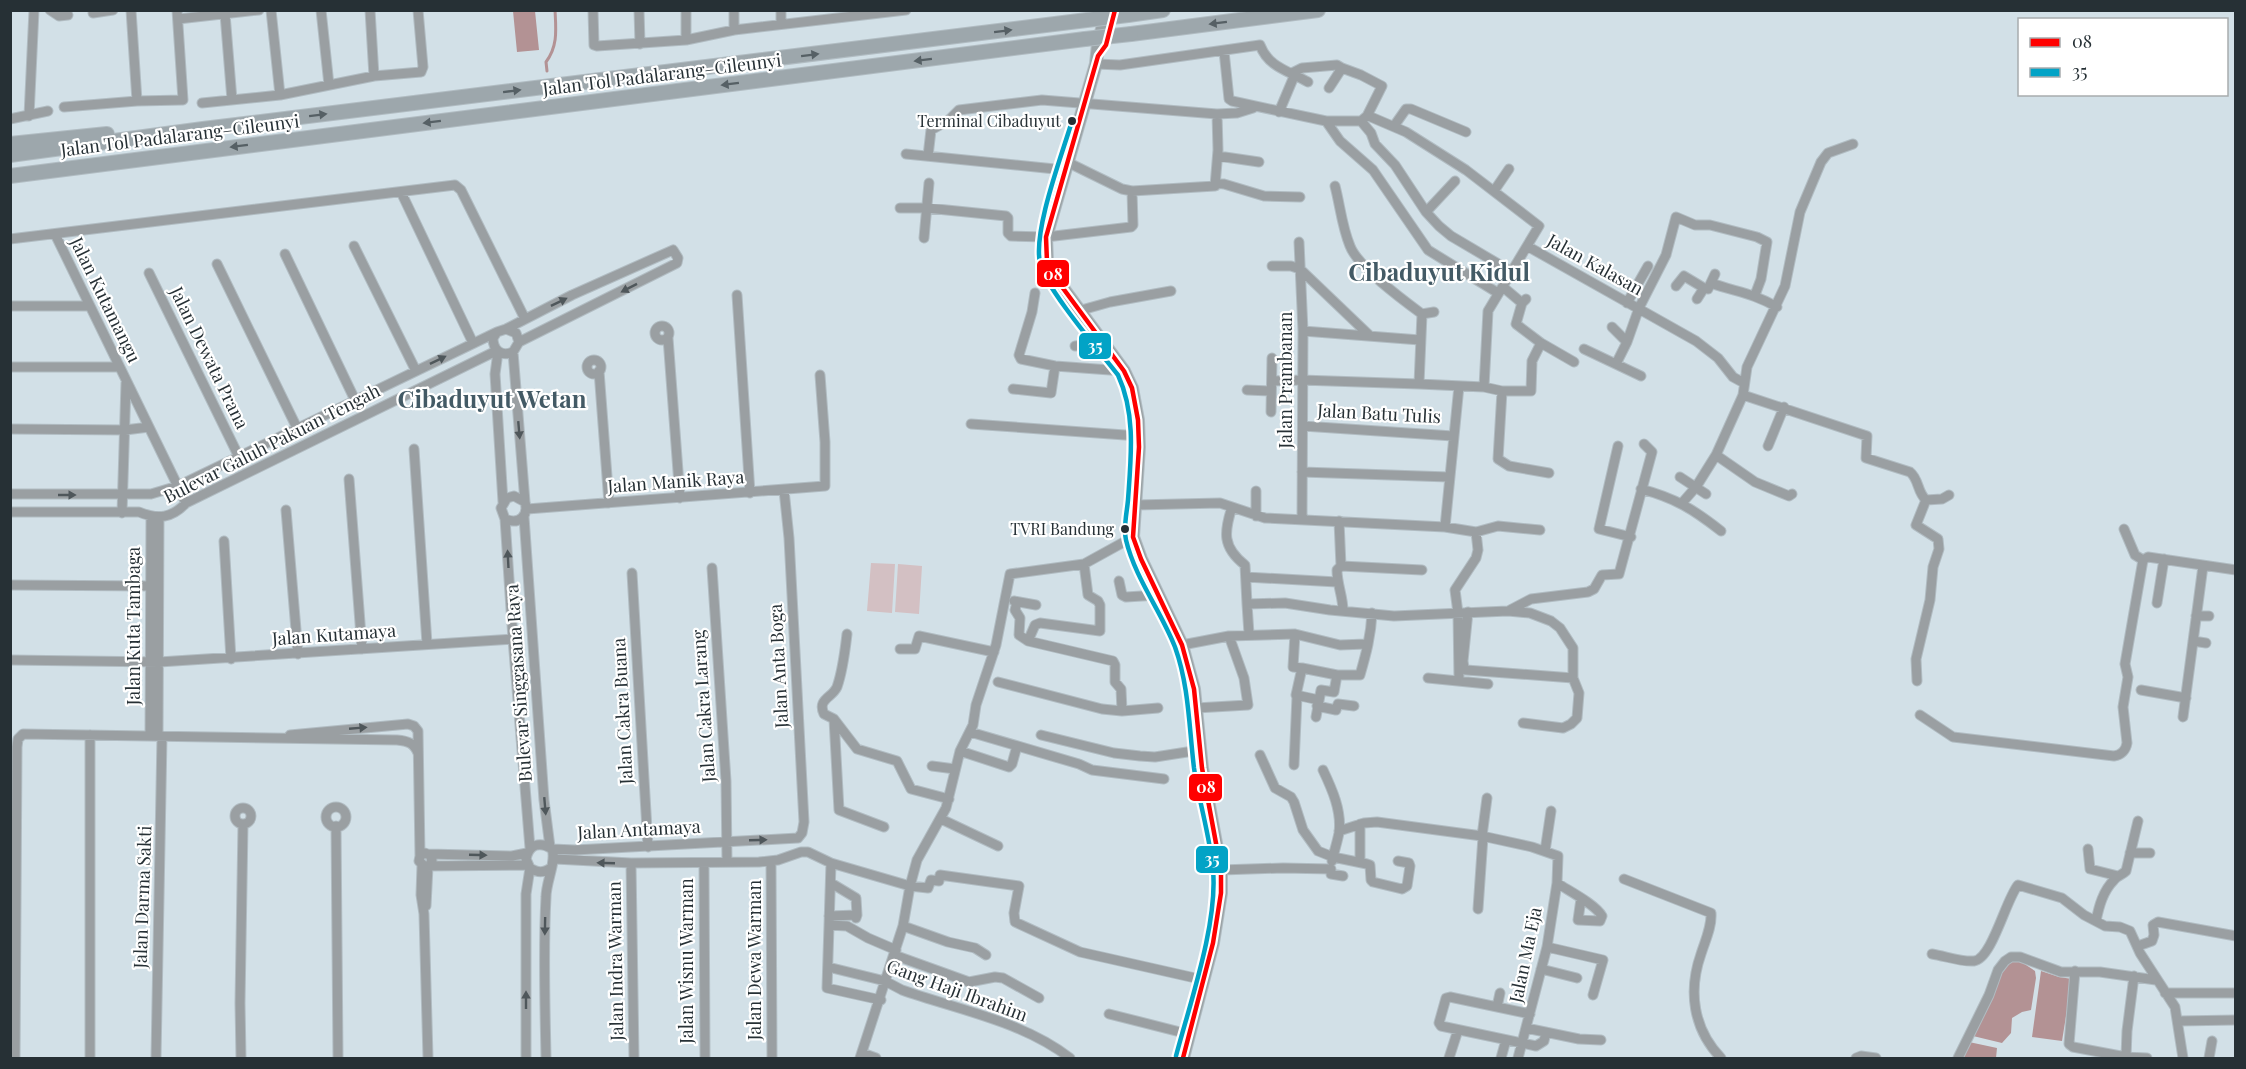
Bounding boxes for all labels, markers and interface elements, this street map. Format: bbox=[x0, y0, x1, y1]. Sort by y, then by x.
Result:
legend bbox=[2018, 18, 2228, 96]
one-way arrow bbox=[1208, 19, 1227, 28]
one-way arrow bbox=[994, 26, 1013, 35]
text: 08 bbox=[2072, 29, 2092, 53]
street label: Jalan Tol Padalarang–Cileunyi bbox=[540, 47, 783, 101]
one-way arrow bbox=[800, 50, 819, 59]
one-way arrow bbox=[914, 55, 933, 64]
text: 35 bbox=[2072, 59, 2088, 83]
one-way arrow bbox=[720, 80, 739, 89]
one-way arrow bbox=[502, 87, 521, 96]
street label: Jalan Tol Padalarang–Cileunyi bbox=[58, 108, 301, 162]
one-way arrow bbox=[309, 110, 328, 120]
place label: Terminal Cibaduyut bbox=[917, 110, 1061, 131]
marker: Terminal Cibaduyut bbox=[1066, 115, 1078, 127]
one-way arrow bbox=[422, 117, 441, 127]
one-way arrow bbox=[229, 142, 248, 151]
street label: Jalan Kalasan bbox=[1542, 227, 1648, 301]
street label: Jalan Kutamangu bbox=[65, 232, 147, 367]
district label: Cibaduyut Kidul bbox=[1348, 255, 1530, 287]
line badge: 08 bbox=[1036, 259, 1070, 288]
text: 08 bbox=[1043, 263, 1063, 284]
street label: Jalan Dewata Prana bbox=[165, 282, 255, 433]
one-way arrow bbox=[620, 283, 637, 292]
one-way arrow bbox=[550, 297, 567, 307]
street label: Jalan Prambanan bbox=[1273, 311, 1297, 449]
line badge: 35 bbox=[1078, 332, 1112, 360]
text: 35 bbox=[1087, 335, 1103, 356]
one-way arrow bbox=[429, 355, 446, 364]
street label: Bulevar Galuh Pakuan Tengah bbox=[159, 378, 384, 508]
district label: Cibaduyut Wetan bbox=[397, 382, 587, 414]
street label: Jalan Batu Tulis bbox=[1316, 398, 1441, 428]
one-way arrow bbox=[514, 421, 524, 440]
street label: Jalan Manik Raya bbox=[606, 464, 745, 498]
one-way arrow bbox=[57, 490, 76, 500]
place label: TVRI Bandung bbox=[1010, 518, 1115, 539]
marker: TVRI Bandung bbox=[1119, 523, 1131, 535]
street label: Jalan Kuta Tambaga bbox=[121, 547, 145, 706]
one-way arrow bbox=[503, 550, 512, 569]
street label: Bulevar Singgasana Raya bbox=[499, 583, 537, 783]
street label: Jalan Anta Boga bbox=[763, 603, 793, 730]
street label: Jalan Kutamaya bbox=[270, 618, 397, 650]
street label: Jalan Cakra Larang bbox=[686, 628, 720, 784]
street label: Jalan Cakra Buana bbox=[606, 637, 638, 786]
one-way arrow bbox=[348, 723, 367, 733]
line badge: 08 bbox=[1188, 773, 1223, 802]
text: 08 bbox=[1196, 776, 1216, 797]
one-way arrow bbox=[540, 796, 550, 815]
street label: Jalan Antamaya bbox=[576, 814, 701, 844]
street label: Jalan Darma Sakti bbox=[127, 825, 156, 970]
one-way arrow bbox=[749, 836, 768, 845]
line badge: 35 bbox=[1195, 845, 1229, 874]
text: 35 bbox=[1204, 848, 1220, 869]
one-way arrow bbox=[468, 850, 487, 860]
one-way arrow bbox=[596, 858, 615, 867]
street label: Jalan Wisnu Warman bbox=[674, 878, 698, 1045]
street label: Jalan Dewa Warman bbox=[742, 880, 766, 1041]
street label: Jalan Indra Warman bbox=[602, 881, 628, 1042]
street label: Jalan Ma Eja bbox=[1503, 905, 1547, 1006]
one-way arrow bbox=[540, 917, 549, 936]
street label: Gang Haji Ibrahim bbox=[884, 953, 1031, 1027]
one-way arrow bbox=[521, 991, 531, 1010]

